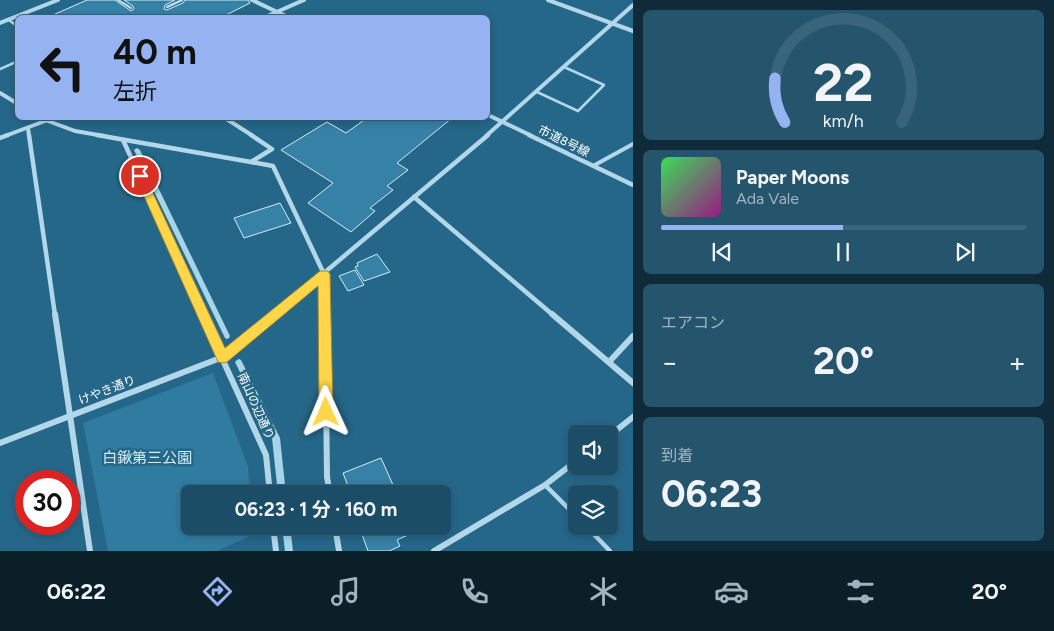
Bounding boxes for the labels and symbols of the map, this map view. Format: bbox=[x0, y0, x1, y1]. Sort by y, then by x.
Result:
street label: 市道8号線 bbox=[536, 123, 592, 159]
pin bbox=[119, 155, 161, 197]
street label: 南山の辺通り bbox=[235, 370, 277, 442]
street label: けやき通り bbox=[76, 373, 138, 407]
position arrow bbox=[299, 385, 351, 437]
park label: 白鍬第三公園 bbox=[102, 449, 192, 467]
speed limit sign: 30 bbox=[15, 470, 80, 535]

